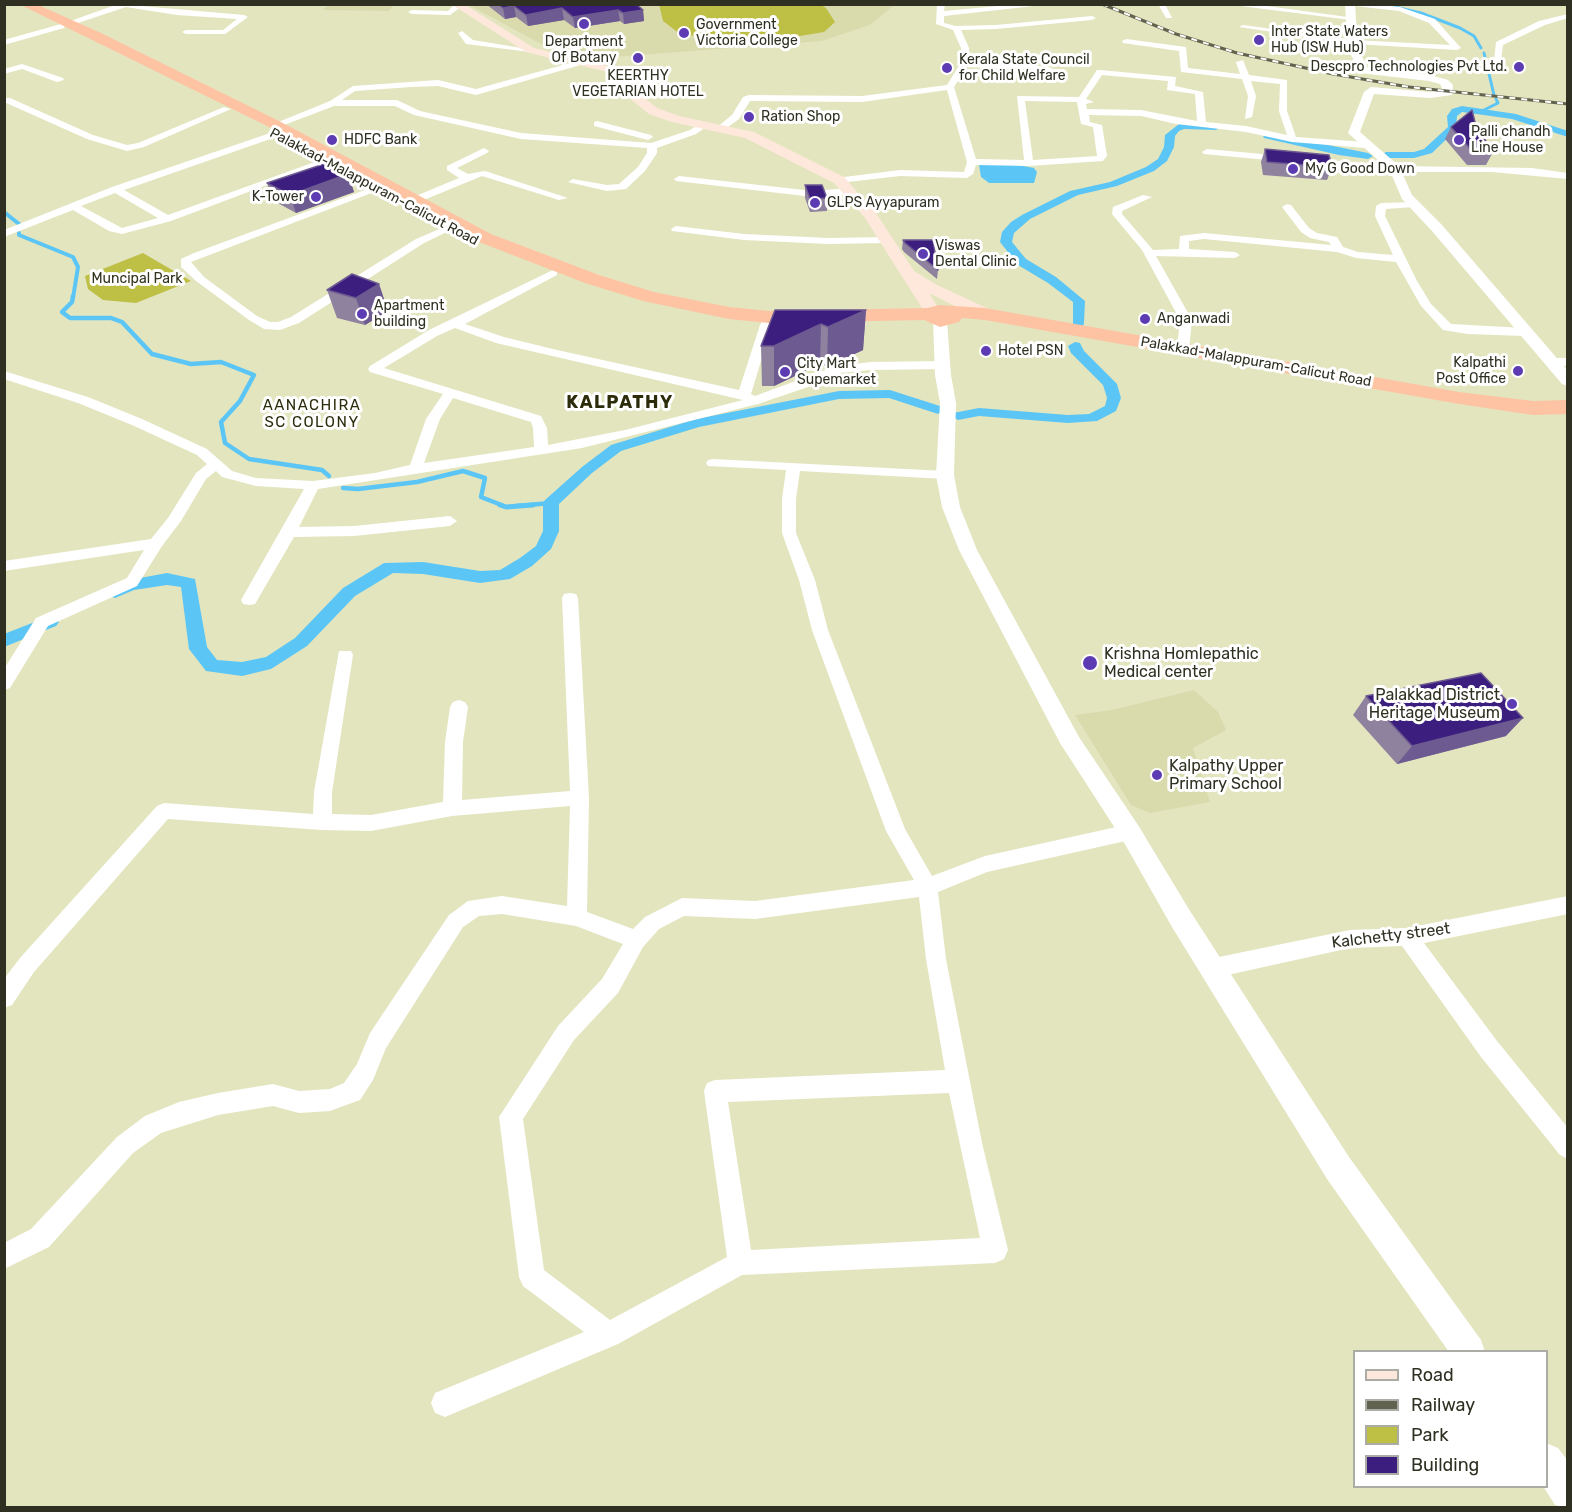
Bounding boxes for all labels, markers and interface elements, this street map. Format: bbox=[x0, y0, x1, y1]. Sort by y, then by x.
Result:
marker: Department Of Botany bbox=[577, 17, 591, 31]
place label: Government Victoria College bbox=[696, 17, 798, 50]
place label: Inter State Waters Hub (ISW Hub) bbox=[1271, 24, 1388, 56]
marker: Government Victoria College bbox=[677, 26, 691, 40]
marker: Inter State Waters Hub (ISW Hub) bbox=[1252, 33, 1266, 47]
place label: Department Of Botany bbox=[545, 34, 623, 66]
marker: KEERTHY VEGETARIAN HOTEL bbox=[631, 51, 645, 65]
place label: Kerala State Council for Child Welfare bbox=[959, 52, 1090, 84]
place label: Descpro Technologies Pvt Ltd. bbox=[1310, 59, 1507, 75]
marker: Descpro Technologies Pvt Ltd. bbox=[1512, 60, 1526, 74]
marker: Kerala State Council for Child Welfare bbox=[940, 61, 954, 75]
place label: KEERTHY VEGETARIAN HOTEL bbox=[572, 68, 704, 100]
place label: Ration Shop bbox=[761, 109, 840, 125]
marker: Ration Shop bbox=[742, 110, 756, 124]
place label: Palli chandh Line House bbox=[1471, 124, 1551, 156]
street label: Palakkad-Malappuram-Calicut Road bbox=[267, 125, 481, 249]
place label: HDFC Bank bbox=[344, 132, 417, 148]
marker: HDFC Bank bbox=[325, 133, 339, 147]
marker: Palli chandh Line House bbox=[1452, 133, 1466, 147]
place label: My G Good Down bbox=[1305, 161, 1415, 177]
marker: My G Good Down bbox=[1286, 162, 1300, 176]
place label: K-Tower bbox=[252, 189, 304, 205]
marker: K-Tower bbox=[309, 190, 323, 204]
place label: GLPS Ayyapuram bbox=[827, 195, 940, 211]
marker: GLPS Ayyapuram bbox=[808, 196, 822, 210]
place label: Viswas Dental Clinic bbox=[935, 238, 1017, 270]
marker: Viswas Dental Clinic bbox=[916, 247, 930, 261]
park label: Muncipal Park bbox=[91, 271, 183, 287]
place label: Apartment building bbox=[374, 298, 444, 330]
marker: Apartment building bbox=[355, 307, 369, 321]
place label: Anganwadi bbox=[1157, 311, 1230, 327]
marker: Anganwadi bbox=[1138, 312, 1152, 326]
street label: Palakkad-Malappuram-Calicut Road bbox=[1139, 333, 1373, 391]
place label: Hotel PSN bbox=[998, 343, 1064, 359]
marker: Hotel PSN bbox=[979, 344, 993, 358]
place label: Kalpathi Post Office bbox=[1436, 355, 1506, 388]
place label: City Mart Supemarket bbox=[797, 356, 876, 388]
marker: Kalpathi Post Office bbox=[1511, 364, 1525, 378]
marker: City Mart Supemarket bbox=[778, 365, 792, 379]
district label: KALPATHY bbox=[566, 392, 674, 414]
district label: AANACHIRA SC COLONY bbox=[263, 397, 361, 432]
place label: Krishna Homlepathic Medical center bbox=[1104, 644, 1259, 682]
marker: Krishna Homlepathic Medical center bbox=[1081, 654, 1099, 672]
place label: Palakkad District Heritage Museum bbox=[1369, 685, 1500, 723]
marker: Palakkad District Heritage Museum bbox=[1505, 697, 1519, 711]
place label: Kalpathy Upper Primary School bbox=[1169, 756, 1283, 794]
marker: Kalpathy Upper Primary School bbox=[1150, 768, 1164, 782]
street label: Kalchetty street bbox=[1331, 919, 1451, 953]
legend bbox=[1353, 1350, 1548, 1488]
text: Road bbox=[1411, 1364, 1454, 1386]
text: Railway bbox=[1411, 1394, 1475, 1416]
text: Park bbox=[1411, 1424, 1448, 1446]
text: Building bbox=[1411, 1454, 1479, 1476]

